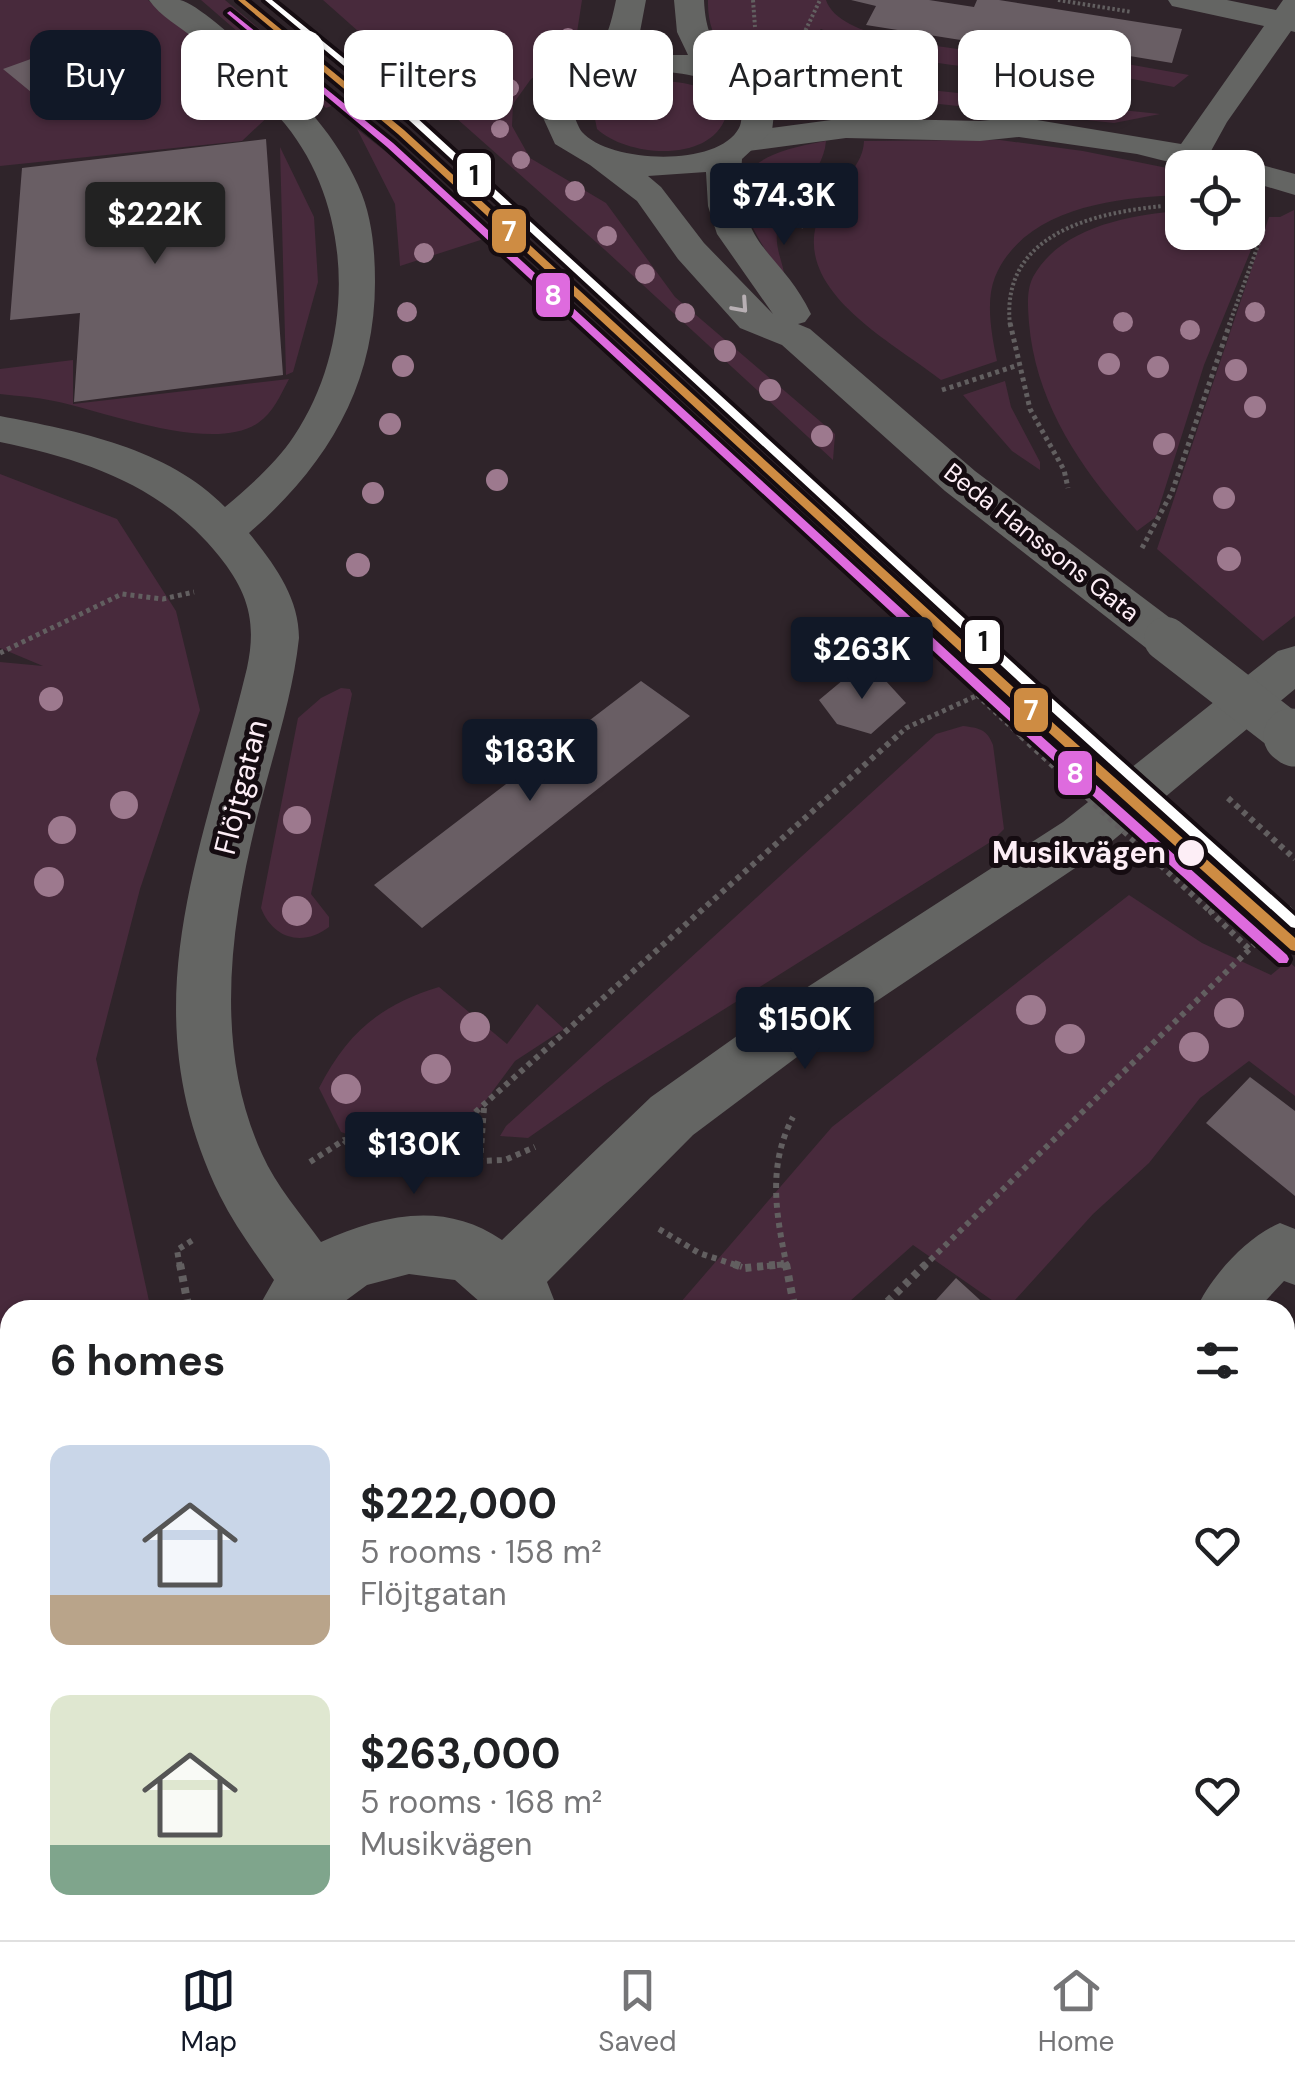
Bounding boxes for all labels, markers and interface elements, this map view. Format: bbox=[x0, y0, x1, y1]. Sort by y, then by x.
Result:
chip: Buy bbox=[30, 30, 161, 120]
chip: Rent bbox=[181, 30, 324, 120]
chip: Filters bbox=[344, 30, 513, 120]
chip: New bbox=[533, 30, 673, 120]
chip: Apartment bbox=[693, 30, 938, 120]
chip: House bbox=[958, 30, 1131, 120]
map controls bbox=[1165, 150, 1265, 250]
button: locate bbox=[1165, 150, 1265, 250]
line badge: 1 bbox=[455, 151, 493, 199]
text: 1 bbox=[469, 157, 479, 194]
pin: $74.3K bbox=[703, 163, 865, 248]
text: $74.3K bbox=[732, 174, 836, 216]
pin: $222K bbox=[85, 182, 225, 267]
text: $222K bbox=[107, 193, 203, 235]
line badge: 7 bbox=[490, 207, 528, 255]
text: 7 bbox=[501, 213, 517, 250]
line badge: 8 bbox=[534, 271, 572, 319]
text: 8 bbox=[544, 277, 562, 314]
one-way arrow bbox=[729, 294, 747, 313]
street label: Beda Hanssons Gata bbox=[937, 456, 1146, 629]
pin: $263K bbox=[792, 617, 932, 702]
line badge: 1 bbox=[963, 618, 1002, 666]
text: 1 bbox=[978, 623, 988, 660]
text: $263K bbox=[813, 628, 911, 670]
line badge: 7 bbox=[1012, 686, 1050, 734]
text: 7 bbox=[1023, 692, 1039, 729]
street label: Flöjtgatan bbox=[205, 715, 276, 858]
pin: $183K bbox=[460, 719, 600, 804]
text: $183K bbox=[484, 730, 576, 772]
line badge: 8 bbox=[1056, 749, 1094, 797]
text: 8 bbox=[1066, 755, 1084, 792]
place label: Musikvägen bbox=[992, 833, 1166, 872]
marker: Musikvägen bbox=[1175, 837, 1207, 869]
pin: $150K bbox=[735, 987, 875, 1072]
text: $150K bbox=[758, 998, 852, 1040]
pin: $130K bbox=[344, 1112, 484, 1197]
text: $130K bbox=[367, 1123, 461, 1165]
text: 6 homes bbox=[50, 1333, 225, 1388]
icon: filters bbox=[1190, 1333, 1245, 1388]
text: $222,000 bbox=[360, 1476, 557, 1531]
icon: home bbox=[130, 1485, 250, 1605]
icon: heart bbox=[1190, 1518, 1245, 1573]
text: 5 rooms · 158 m² bbox=[360, 1531, 602, 1573]
text: Flöjtgatan bbox=[360, 1573, 507, 1615]
text: $263,000 bbox=[360, 1726, 561, 1781]
icon: home bbox=[130, 1735, 250, 1855]
icon: heart bbox=[1190, 1768, 1245, 1823]
text: 5 rooms · 168 m² bbox=[360, 1781, 602, 1823]
text: Musikvägen bbox=[360, 1823, 532, 1865]
tab: Map bbox=[181, 1963, 237, 2060]
tab: Saved bbox=[598, 1963, 677, 2060]
tab: Home bbox=[1038, 1963, 1114, 2060]

